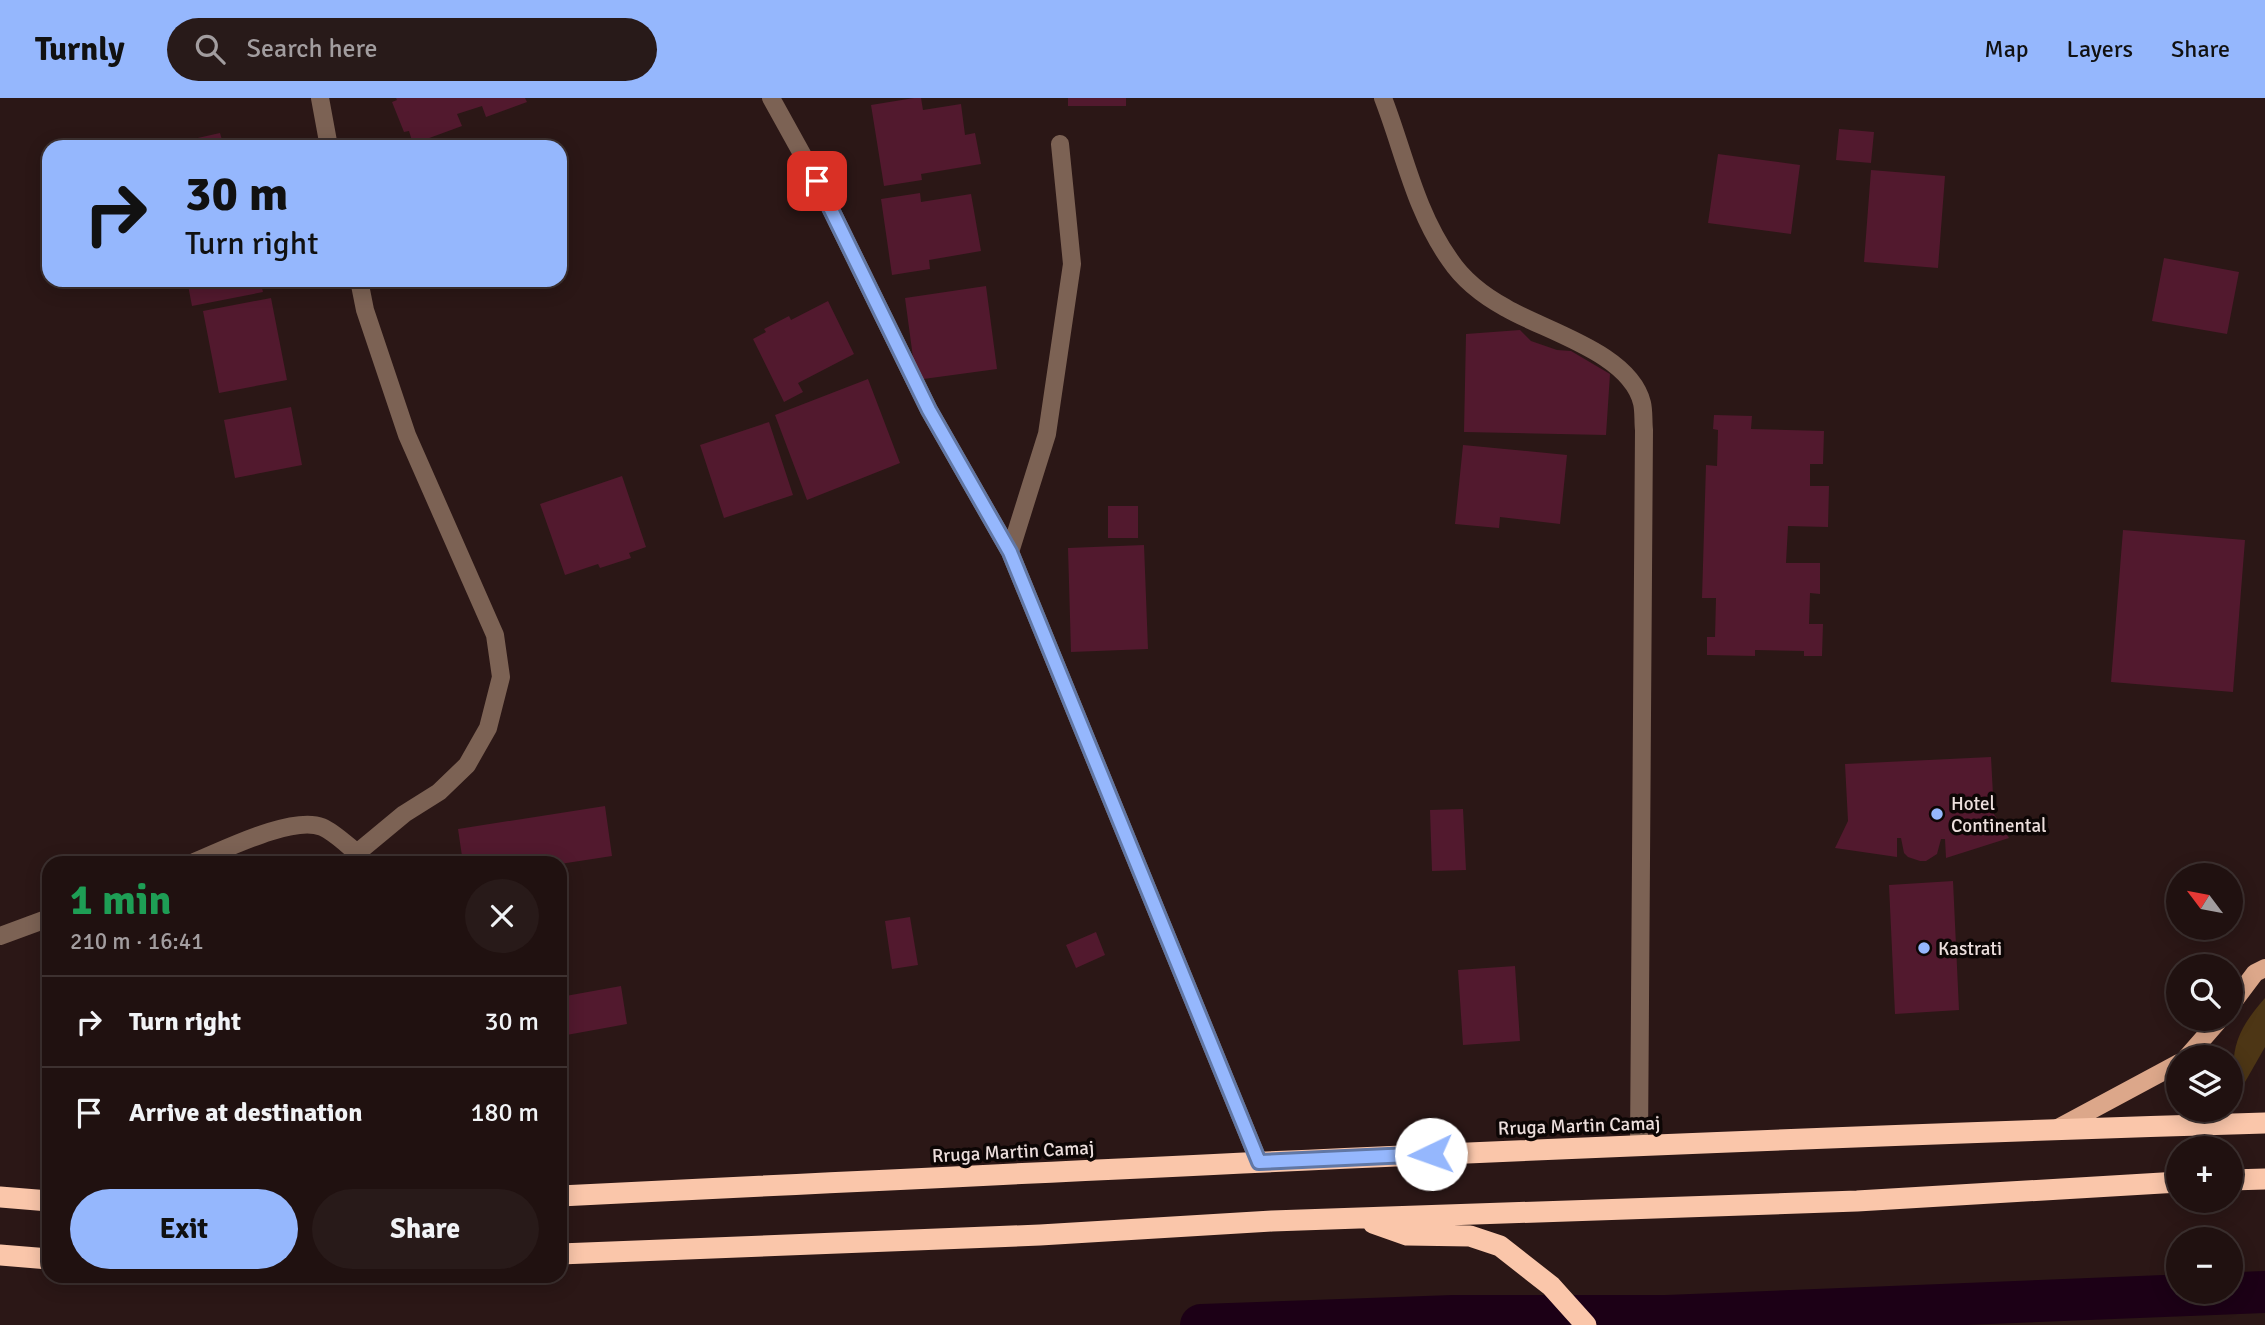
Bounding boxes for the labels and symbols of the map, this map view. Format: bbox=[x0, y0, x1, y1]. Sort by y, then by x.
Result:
pin bbox=[787, 151, 847, 211]
place label: Hotel Continental bbox=[1951, 792, 2047, 838]
marker: Hotel Continental bbox=[1929, 806, 1945, 822]
north arrow bbox=[2166, 863, 2244, 940]
place label: Kastrati bbox=[1938, 937, 2002, 961]
marker: Kastrati bbox=[1916, 940, 1932, 956]
street label: Rruga Martin Camaj bbox=[1497, 1111, 1661, 1141]
position arrow bbox=[1394, 1117, 1468, 1191]
street label: Rruga Martin Camaj bbox=[931, 1136, 1095, 1168]

